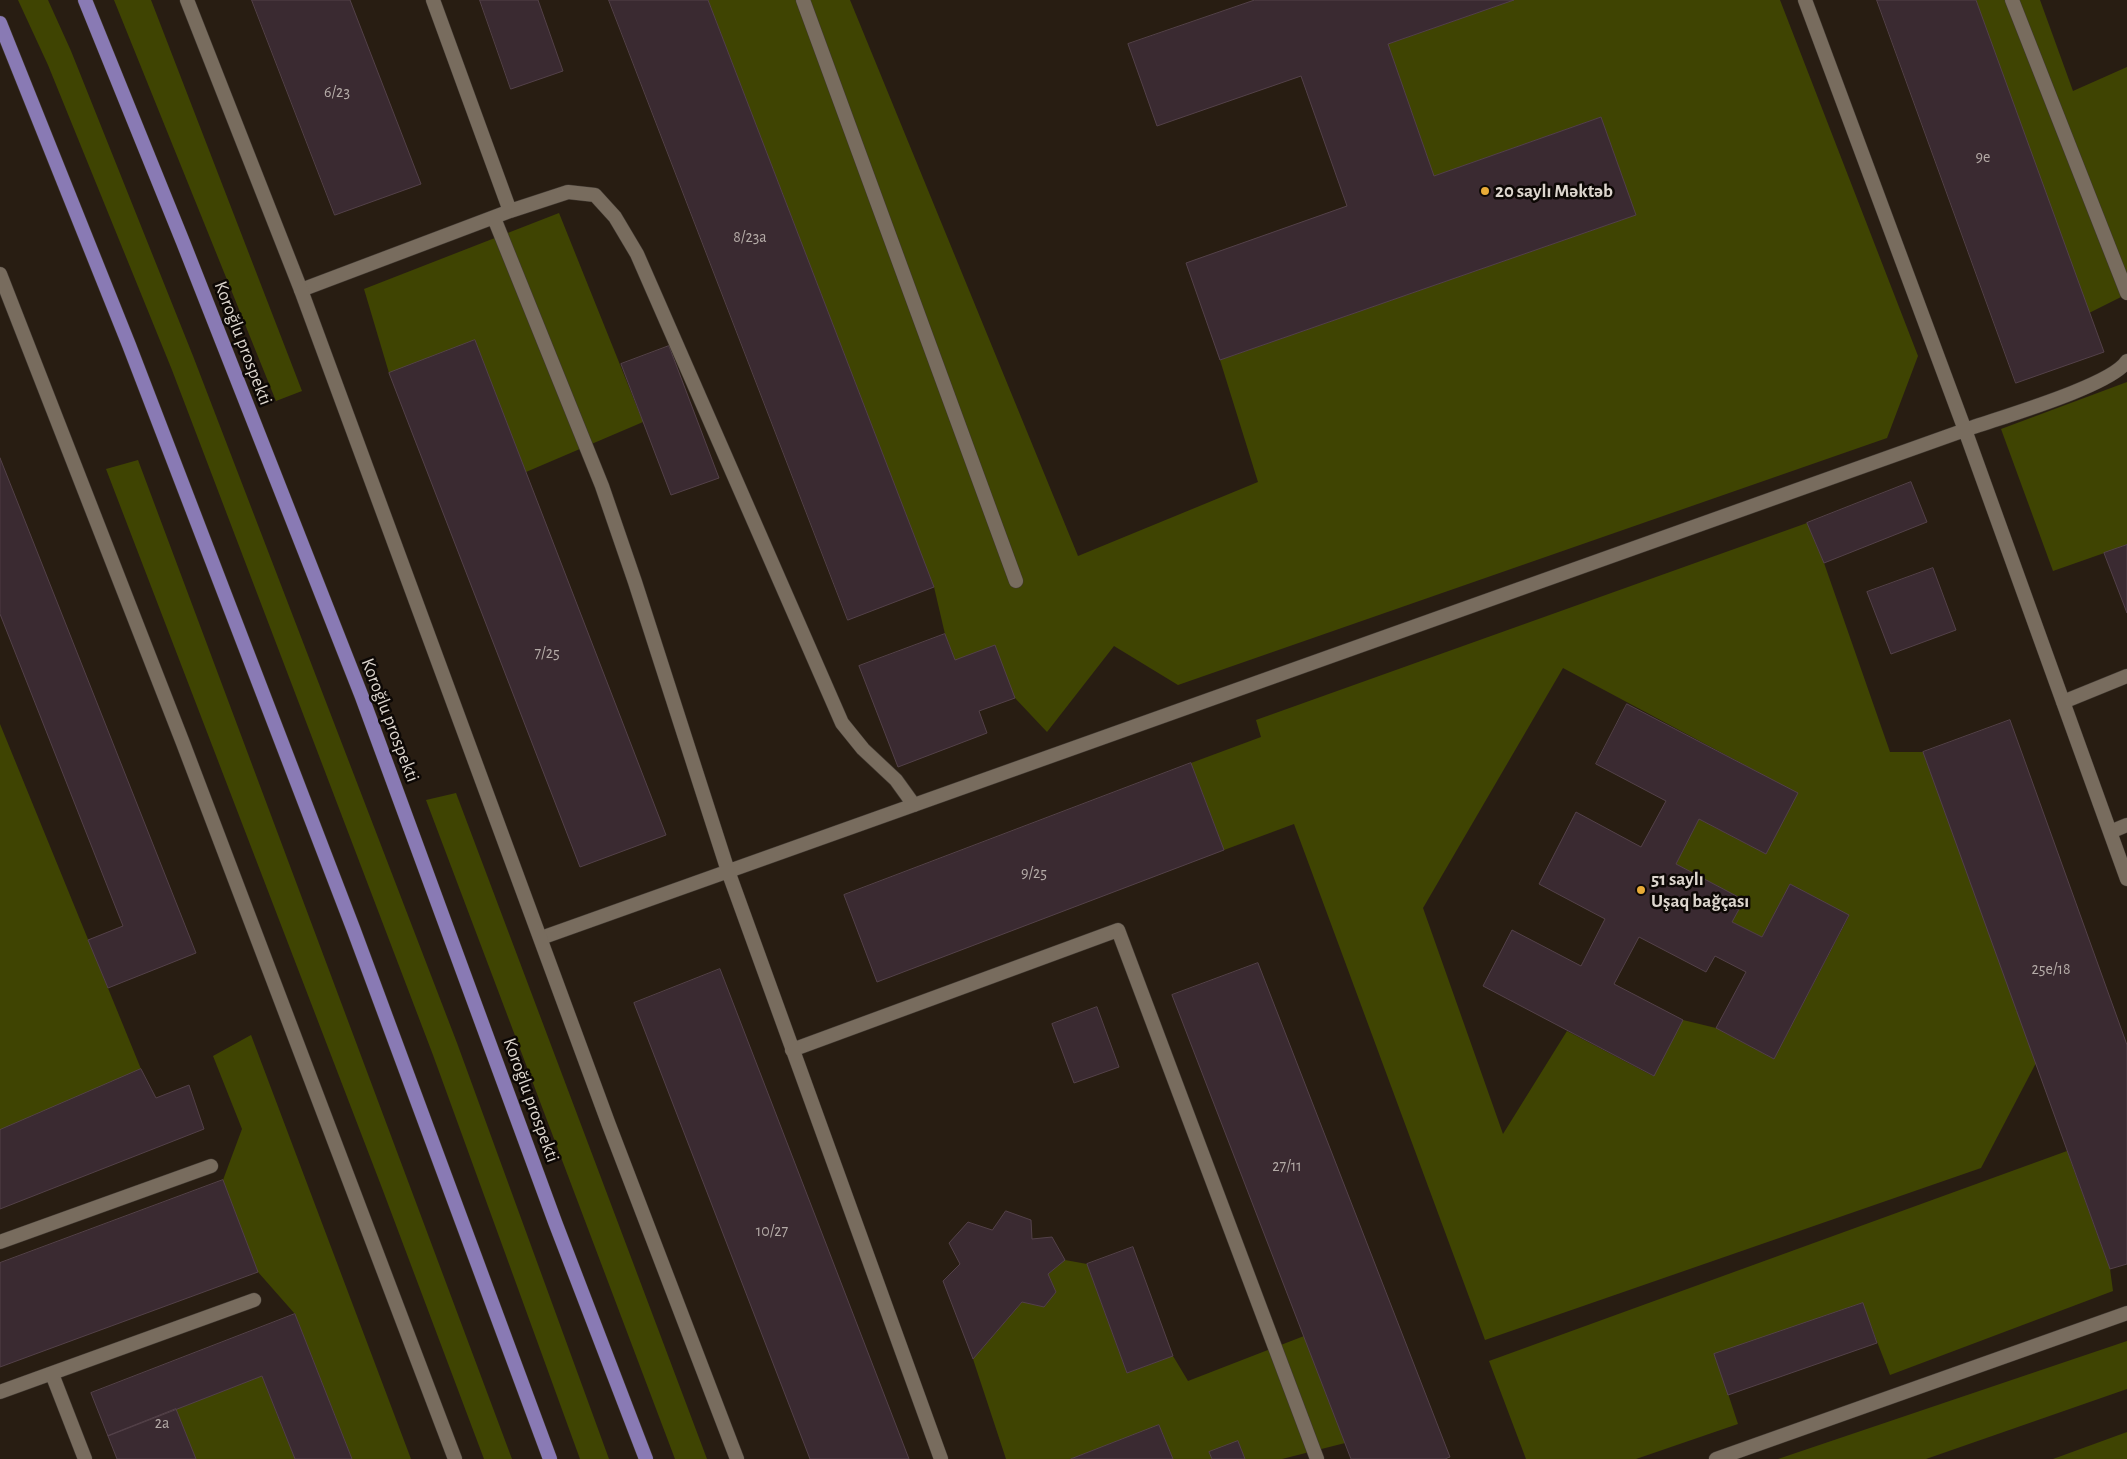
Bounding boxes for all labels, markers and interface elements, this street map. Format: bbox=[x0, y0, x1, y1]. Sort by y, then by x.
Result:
house number: 6/23 bbox=[324, 82, 350, 102]
house number: 9e bbox=[1976, 147, 1990, 167]
place label: 20 saylı Məktəb bbox=[1495, 180, 1613, 202]
marker: 20 saylı Məktəb bbox=[1479, 185, 1491, 197]
house number: 8/23a bbox=[733, 227, 767, 247]
street label: Koroğlu prospekti bbox=[209, 278, 277, 408]
house number: 7/25 bbox=[534, 643, 560, 663]
street label: Koroğlu prospekti bbox=[356, 655, 424, 785]
house number: 9/25 bbox=[1021, 863, 1047, 883]
place label: 51 saylı Uşaq bağçası bbox=[1651, 868, 1749, 912]
marker: 51 saylı Uşaq bağçası bbox=[1635, 884, 1647, 896]
house number: 25e/18 bbox=[2031, 959, 2071, 979]
street label: Koroğlu prospekti bbox=[498, 1035, 564, 1165]
house number: 27/11 bbox=[1272, 1156, 1302, 1176]
house number: 10/27 bbox=[756, 1221, 788, 1241]
house number: 2a bbox=[155, 1413, 169, 1433]

